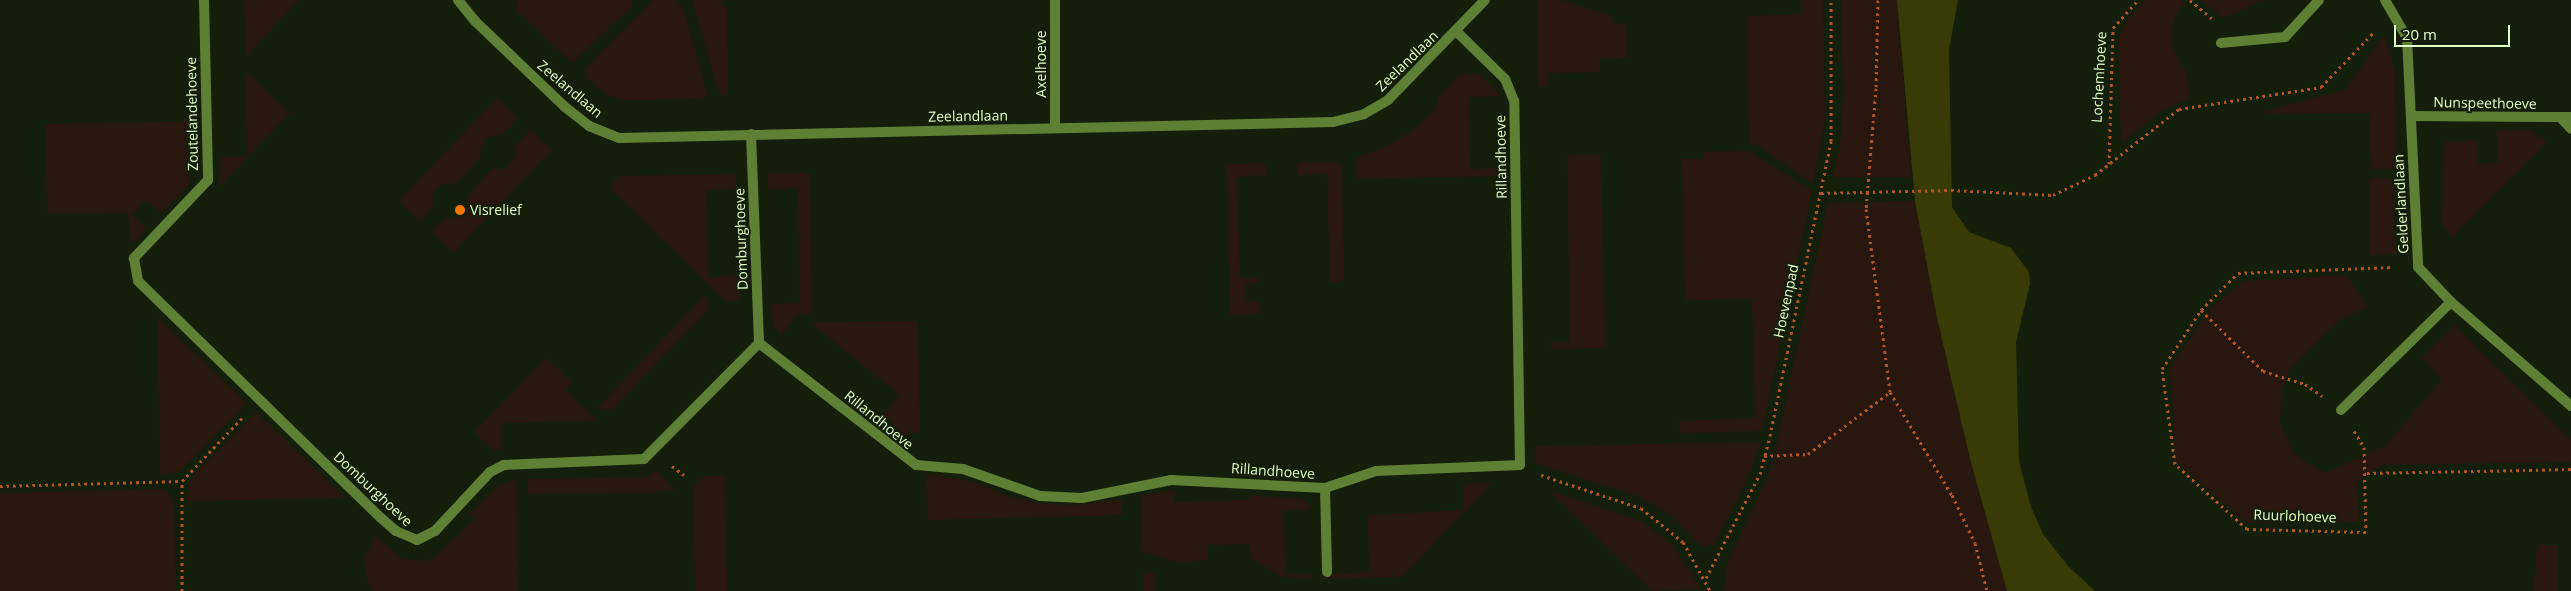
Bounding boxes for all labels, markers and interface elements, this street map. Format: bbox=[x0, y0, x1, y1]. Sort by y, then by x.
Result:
scale bar bbox=[2396, 15, 2512, 47]
text: 20 m bbox=[2402, 24, 2437, 44]
street label: Zeelandlaan bbox=[1372, 27, 1442, 95]
street label: Axelhoeve bbox=[1033, 30, 1049, 98]
street label: Lochemhoeve bbox=[2088, 31, 2110, 123]
street label: Zoutelandehoeve bbox=[183, 57, 201, 171]
street label: Zeelandlaan bbox=[534, 57, 606, 121]
street label: Nunspeethoeve bbox=[2433, 94, 2537, 112]
street label: Zeelandlaan bbox=[928, 107, 1008, 125]
street label: Rillandhoeve bbox=[1492, 115, 1510, 199]
street label: Gelderlandlaan bbox=[2390, 154, 2412, 254]
street label: Domburghoeve bbox=[731, 188, 751, 290]
place label: Visrelief bbox=[470, 202, 522, 218]
marker: Visrelief bbox=[454, 204, 466, 216]
street label: Hoevenpad bbox=[1770, 263, 1802, 339]
street label: Rillandhoeve bbox=[841, 387, 917, 453]
street label: Domburghoeve bbox=[330, 448, 416, 530]
street label: Rillandhoeve bbox=[1231, 460, 1315, 482]
street label: Ruurlohoeve bbox=[2253, 506, 2337, 526]

